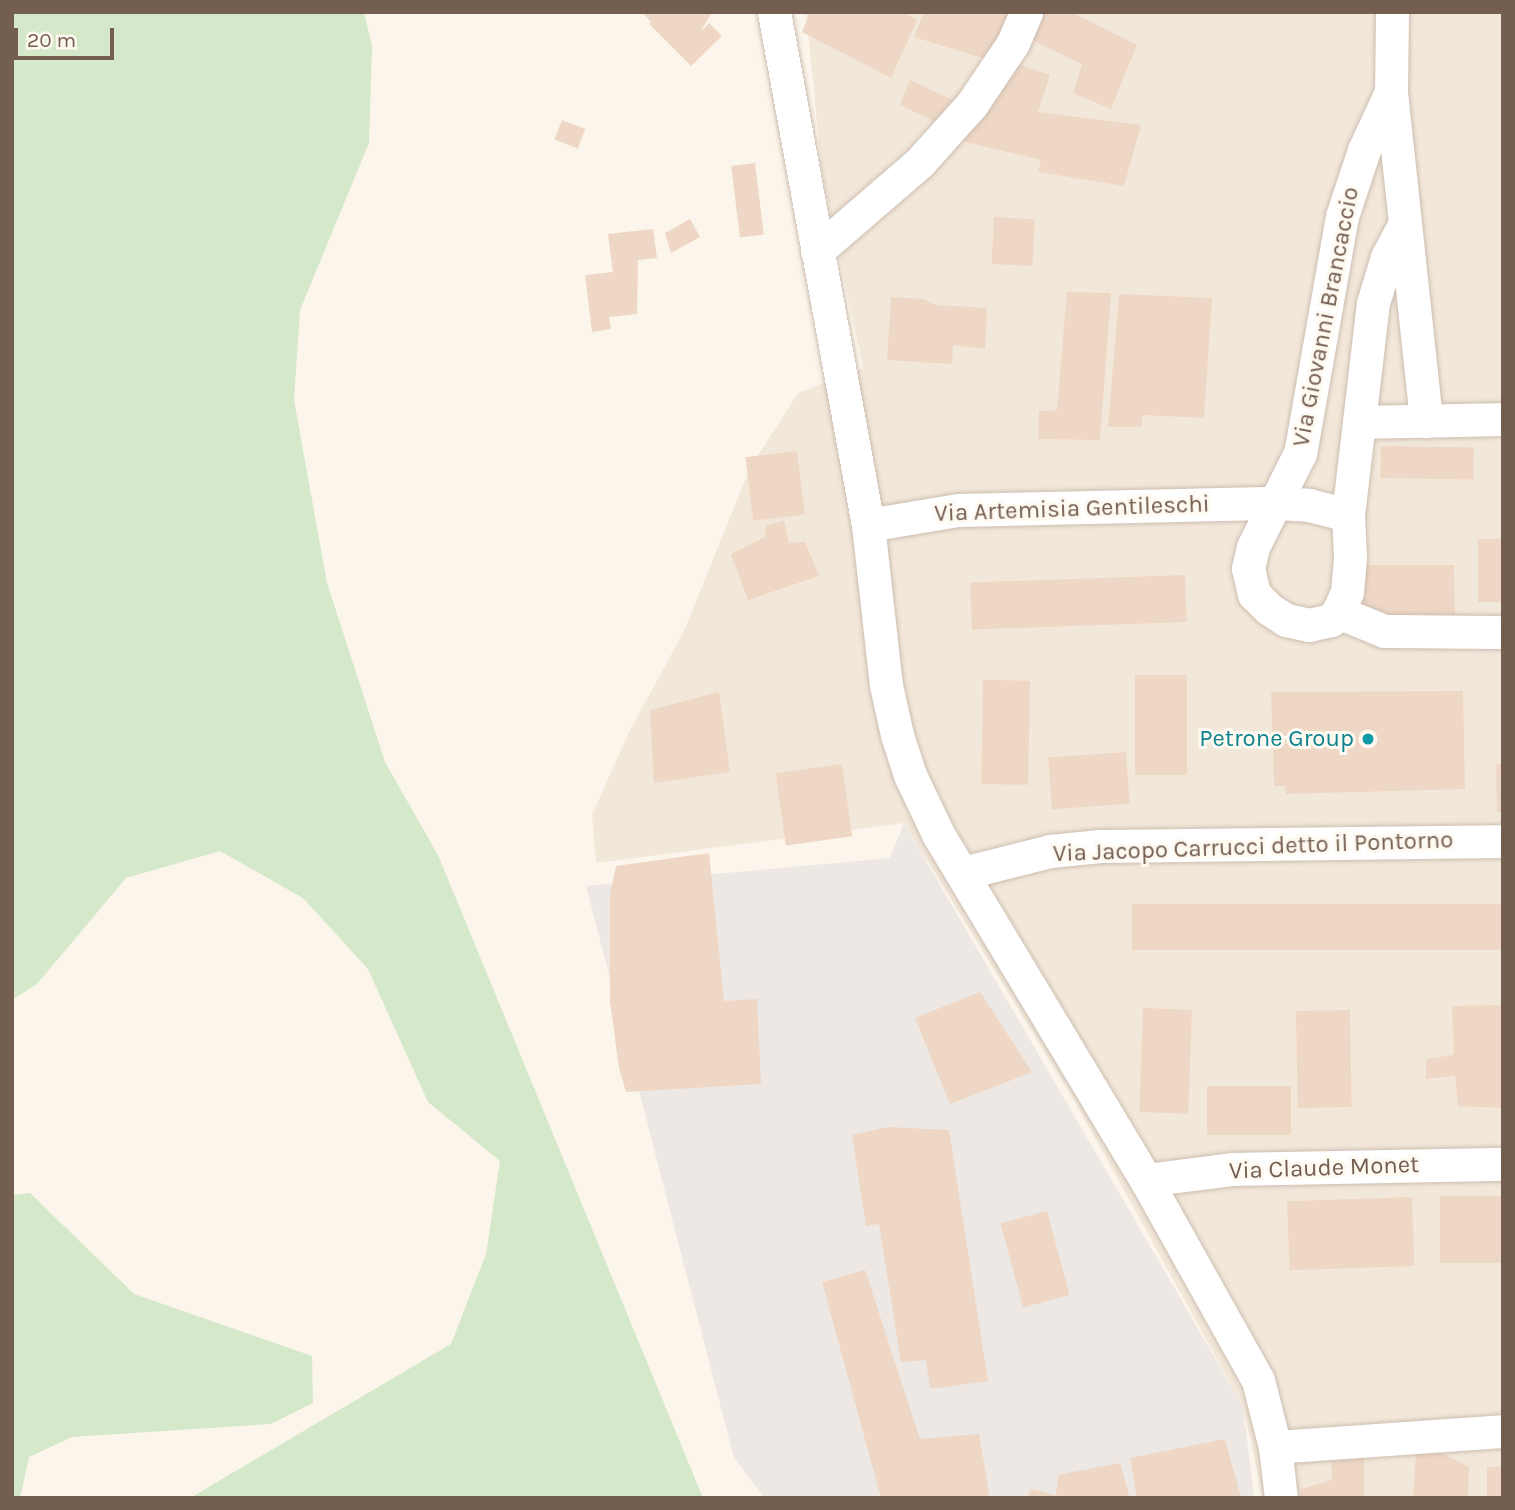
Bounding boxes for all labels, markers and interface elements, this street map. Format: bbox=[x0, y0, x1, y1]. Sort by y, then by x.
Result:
scale bar bbox=[18, 14, 117, 58]
text: 20 m bbox=[27, 28, 76, 52]
street label: Via Giovanni Brancaccio bbox=[1287, 185, 1365, 449]
street label: Via Artemisia Gentileschi bbox=[934, 490, 1210, 528]
place label: Petrone Group bbox=[1199, 725, 1354, 753]
marker: Petrone Group bbox=[1360, 731, 1376, 747]
street label: Via Jacopo Carrucci detto il Pontorno bbox=[1052, 826, 1454, 868]
street label: Via Claude Monet bbox=[1228, 1150, 1420, 1186]

